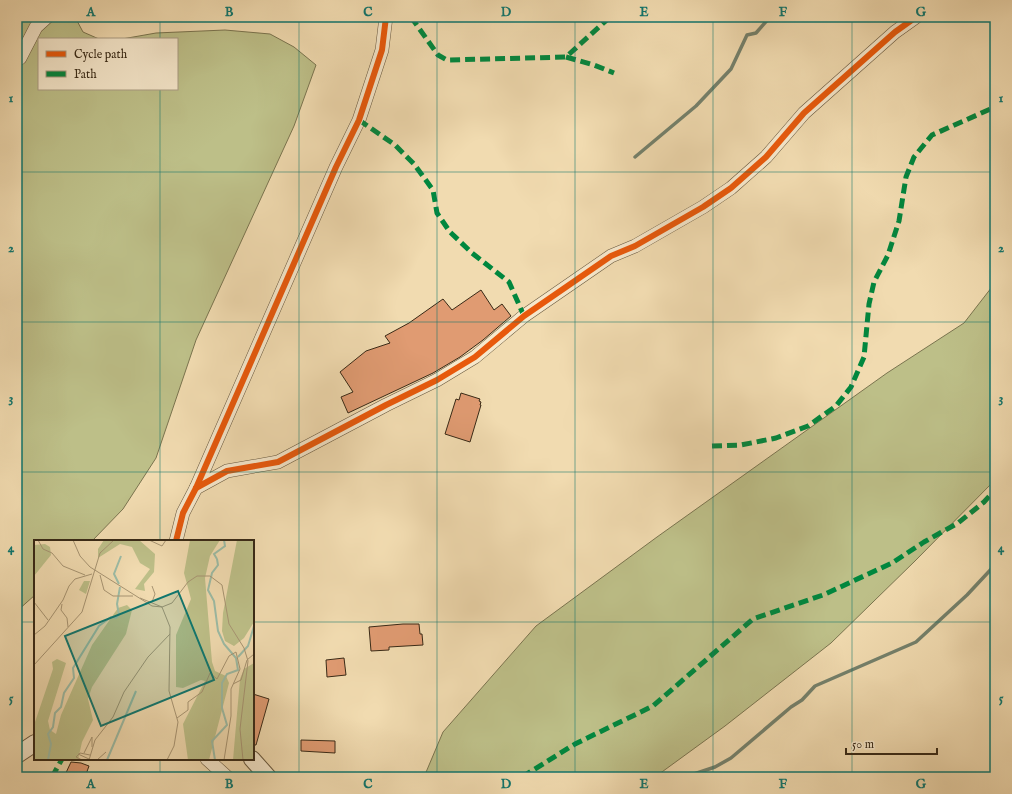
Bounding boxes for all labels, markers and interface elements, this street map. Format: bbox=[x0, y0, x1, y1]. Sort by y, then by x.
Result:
text: A bbox=[86, 4, 97, 21]
text: B bbox=[225, 4, 234, 21]
text: C bbox=[363, 4, 373, 21]
text: D bbox=[501, 4, 512, 21]
text: E bbox=[639, 4, 649, 21]
text: F bbox=[779, 4, 788, 21]
text: G bbox=[916, 4, 927, 21]
legend bbox=[38, 38, 178, 90]
text: Cycle path bbox=[74, 47, 128, 63]
text: Path bbox=[74, 67, 97, 82]
text: 1 bbox=[9, 90, 14, 107]
text: 1 bbox=[999, 90, 1004, 107]
text: 2 bbox=[8, 240, 14, 257]
text: 2 bbox=[998, 240, 1004, 257]
text: 3 bbox=[9, 390, 14, 407]
text: 3 bbox=[999, 390, 1004, 407]
text: 4 bbox=[8, 540, 15, 557]
inset map bbox=[34, 540, 254, 760]
text: 4 bbox=[998, 540, 1005, 557]
text: 5 bbox=[9, 690, 14, 707]
text: 5 bbox=[999, 690, 1004, 707]
scale bar bbox=[846, 730, 937, 756]
text: 50 m bbox=[852, 737, 874, 752]
text: A bbox=[86, 776, 97, 793]
text: B bbox=[225, 776, 234, 793]
text: C bbox=[363, 776, 373, 793]
text: D bbox=[501, 776, 512, 793]
text: E bbox=[639, 776, 649, 793]
text: F bbox=[779, 776, 788, 793]
text: G bbox=[916, 776, 927, 793]

